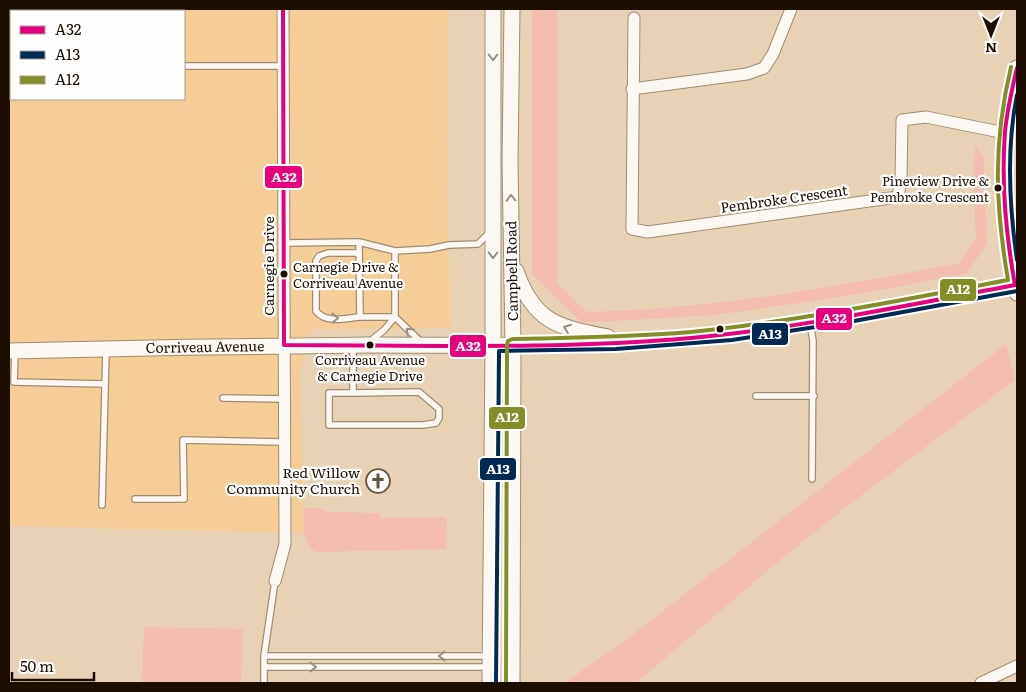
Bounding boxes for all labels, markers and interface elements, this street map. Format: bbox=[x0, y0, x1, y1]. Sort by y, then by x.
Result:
legend bbox=[10, 10, 185, 100]
north arrow bbox=[966, 10, 1016, 60]
text: A32 bbox=[55, 17, 82, 40]
text: N bbox=[985, 39, 997, 59]
text: A13 bbox=[55, 42, 80, 65]
one-way arrow bbox=[488, 54, 498, 62]
text: A12 bbox=[55, 67, 80, 90]
line badge: A32 bbox=[264, 165, 303, 189]
text: A32 bbox=[271, 166, 297, 186]
place label: Pineview Drive & Pembroke Crescent bbox=[870, 171, 990, 206]
street label: Pembroke Crescent bbox=[719, 179, 849, 217]
marker: Pineview Drive & Pembroke Crescent bbox=[993, 183, 1003, 193]
one-way arrow bbox=[506, 194, 517, 202]
street label: Carnegie Drive bbox=[258, 216, 278, 316]
street label: Campbell Road bbox=[500, 220, 522, 321]
one-way arrow bbox=[488, 252, 498, 259]
place label: Carnegie Drive & Corriveau Avenue bbox=[293, 257, 403, 292]
marker: Carnegie Drive & Corriveau Avenue bbox=[279, 269, 289, 279]
line badge: A12 bbox=[939, 278, 977, 302]
text: A12 bbox=[946, 278, 970, 298]
line badge: A32 bbox=[815, 307, 853, 331]
text: A32 bbox=[821, 307, 847, 327]
one-way arrow bbox=[331, 313, 339, 324]
line badge: A13 bbox=[751, 322, 789, 346]
text: A13 bbox=[758, 323, 782, 343]
one-way arrow bbox=[563, 324, 571, 334]
unlabelled marker bbox=[715, 324, 725, 334]
one-way arrow bbox=[406, 328, 415, 337]
line badge: A32 bbox=[449, 334, 487, 358]
street label: Corriveau Avenue bbox=[145, 335, 265, 357]
text: A32 bbox=[455, 335, 481, 355]
marker: Corriveau Avenue & Carnegie Drive bbox=[365, 340, 375, 350]
place label: Corriveau Avenue & Carnegie Drive bbox=[315, 350, 425, 385]
line badge: A12 bbox=[488, 406, 526, 430]
text: A12 bbox=[495, 406, 519, 426]
line badge: A13 bbox=[479, 457, 517, 481]
text: A13 bbox=[486, 458, 510, 478]
place label: Red Willow Community Church bbox=[227, 462, 360, 498]
church icon: Red Willow Community Church bbox=[365, 468, 391, 494]
scale bar bbox=[12, 650, 95, 682]
one-way arrow bbox=[438, 651, 446, 661]
text: 50 m bbox=[20, 654, 54, 677]
one-way arrow bbox=[310, 662, 317, 672]

